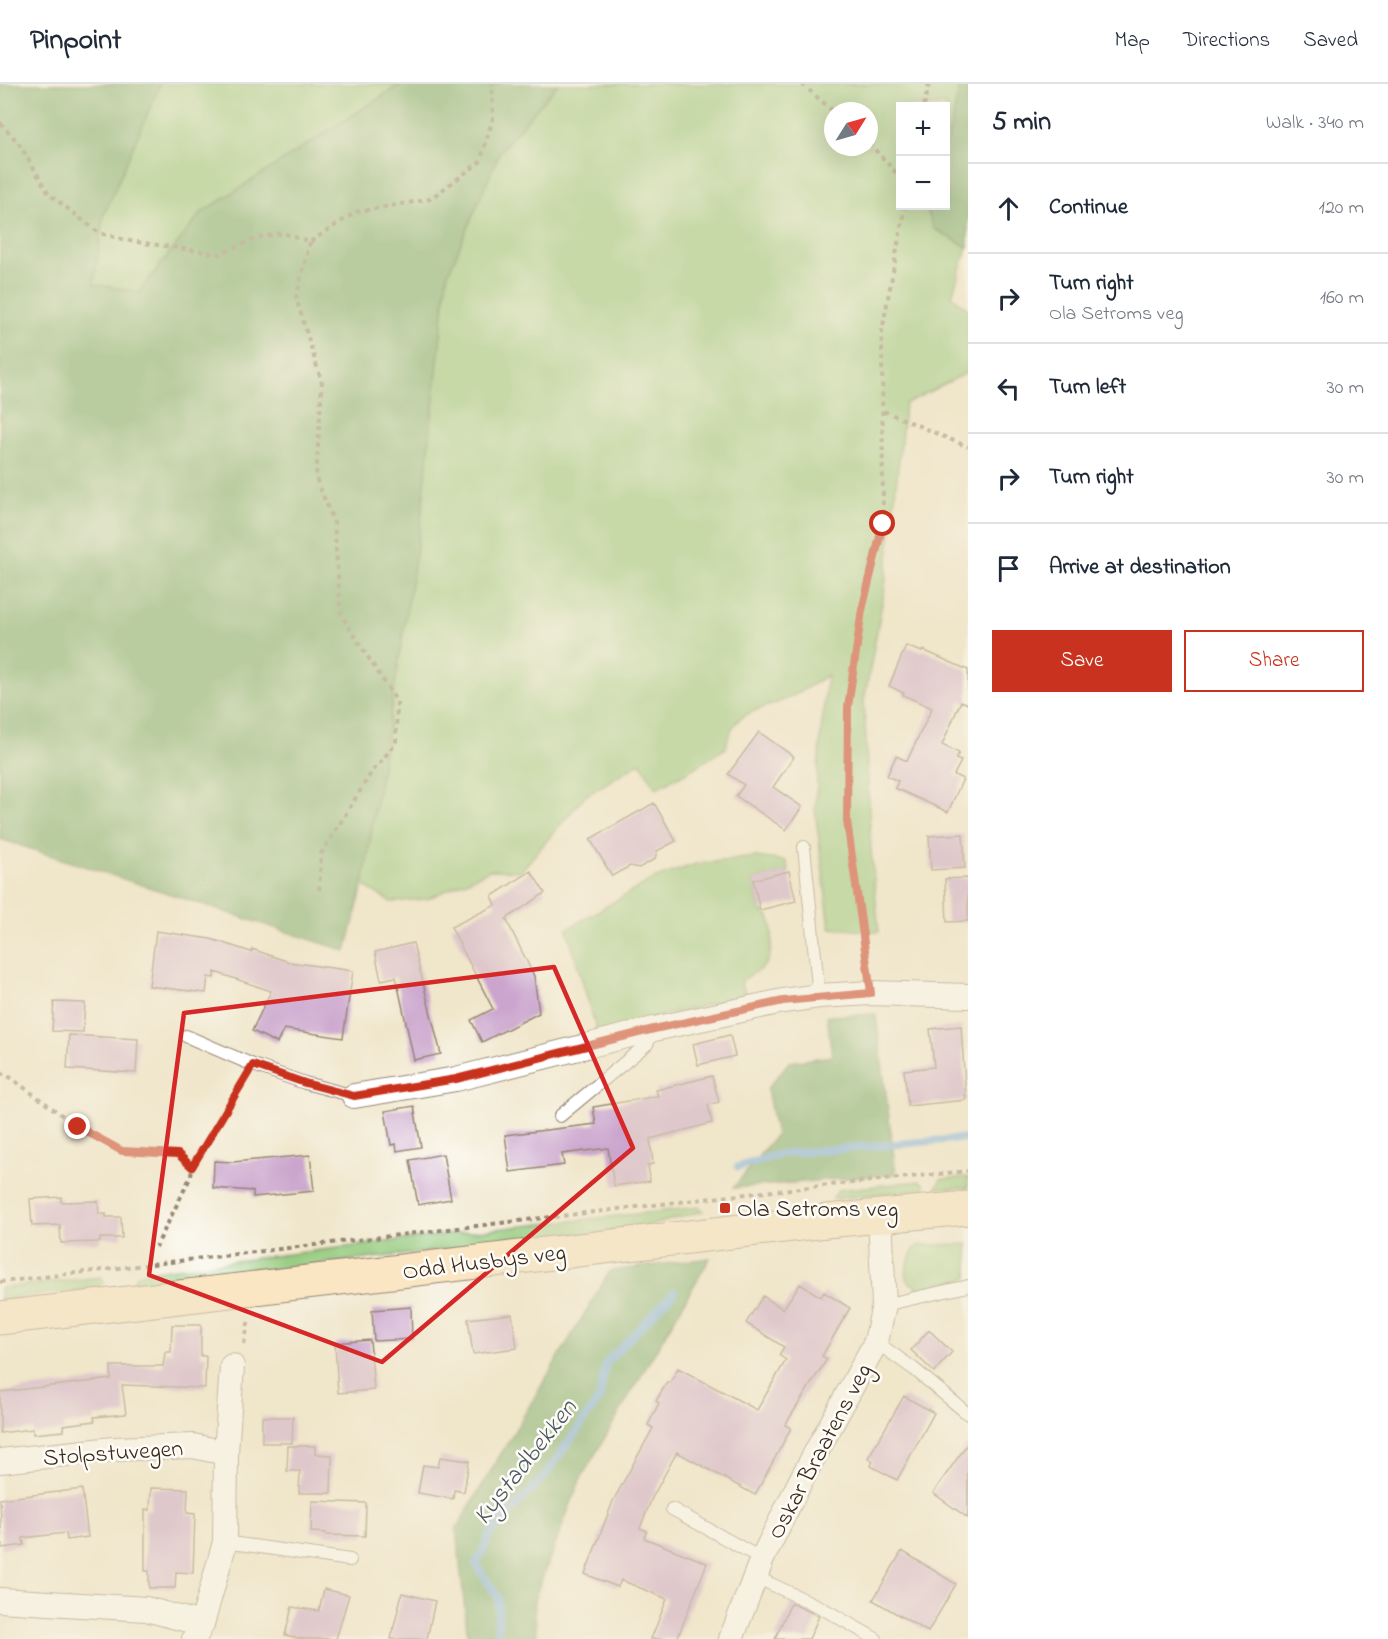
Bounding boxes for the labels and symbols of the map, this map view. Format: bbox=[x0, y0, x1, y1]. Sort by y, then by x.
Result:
north arrow bbox=[824, 102, 878, 156]
route start bbox=[869, 510, 895, 536]
route end bbox=[64, 1113, 90, 1139]
place label: Ola Setroms veg bbox=[737, 1193, 898, 1228]
marker: Ola Setroms veg bbox=[718, 1201, 732, 1215]
street label: Odd Husbys veg bbox=[401, 1236, 568, 1292]
street label: Oskar Braatens veg bbox=[760, 1358, 882, 1546]
water label: Kystadbekken bbox=[465, 1391, 588, 1534]
street label: Stolpstuvegen bbox=[42, 1432, 184, 1477]

